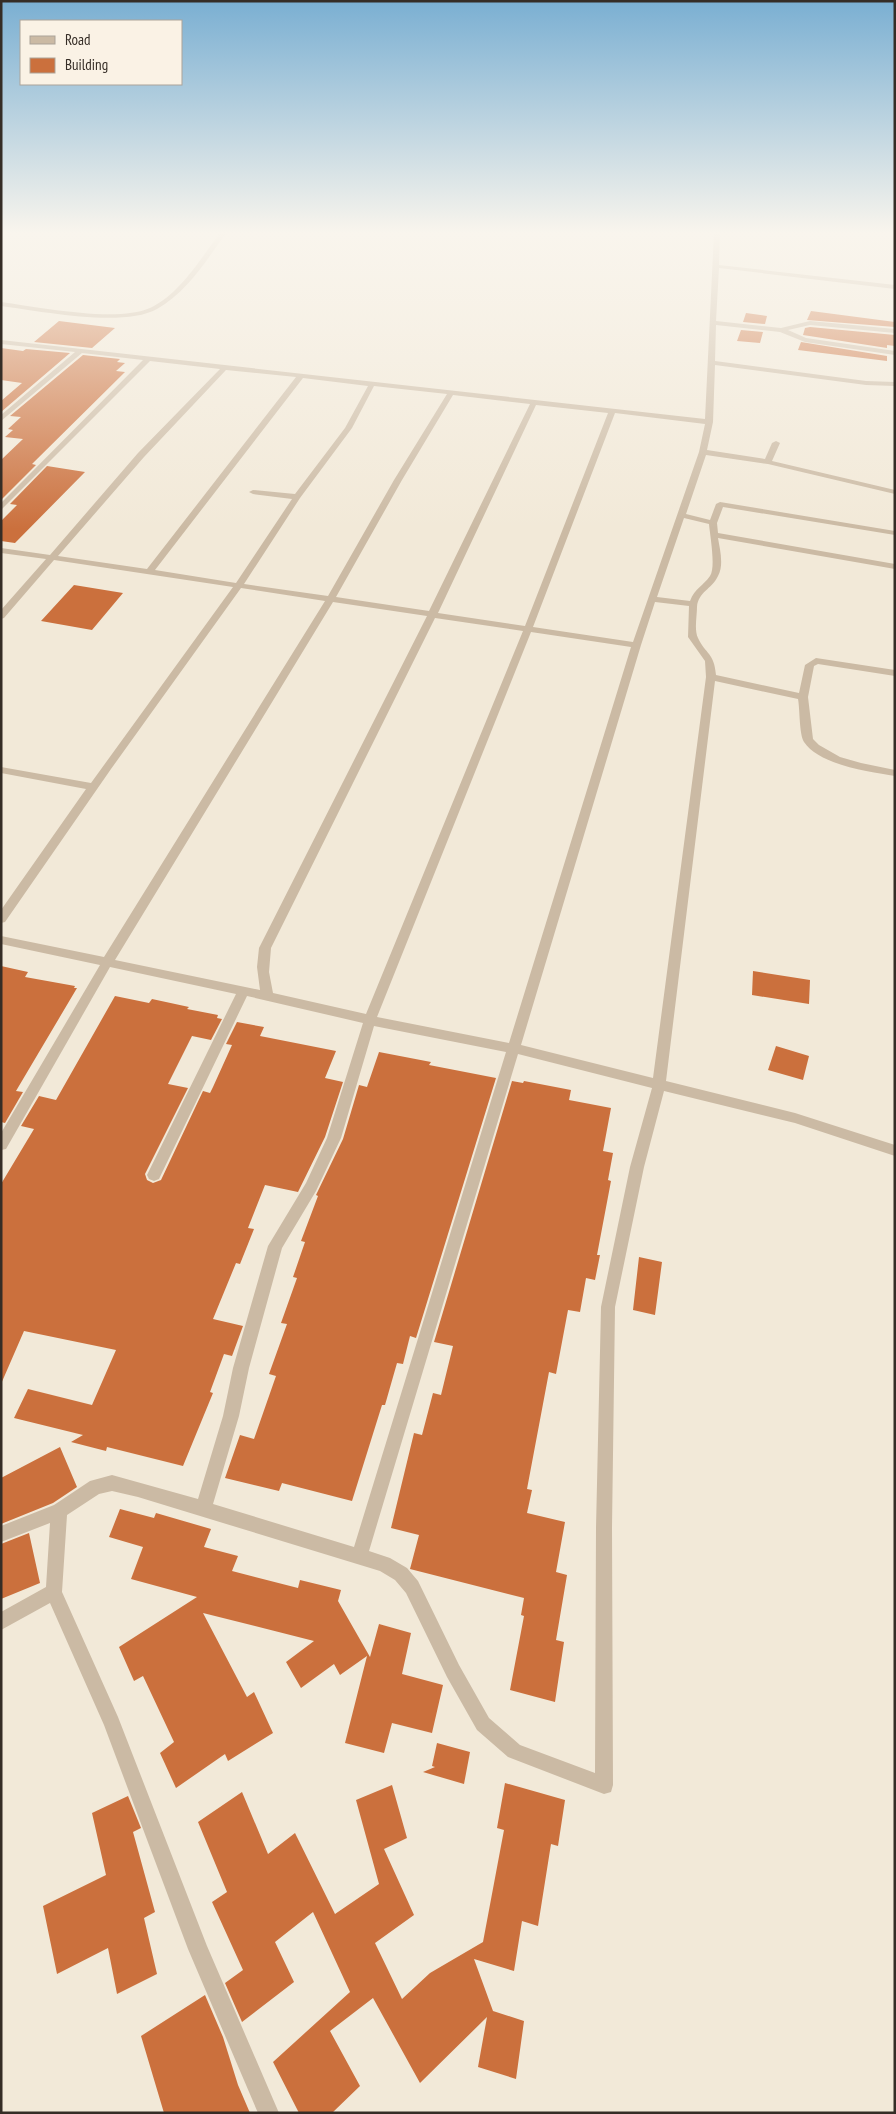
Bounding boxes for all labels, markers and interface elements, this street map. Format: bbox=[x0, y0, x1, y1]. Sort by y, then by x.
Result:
legend bbox=[20, 20, 182, 85]
text: Road bbox=[65, 30, 91, 49]
text: Building bbox=[65, 55, 108, 74]

